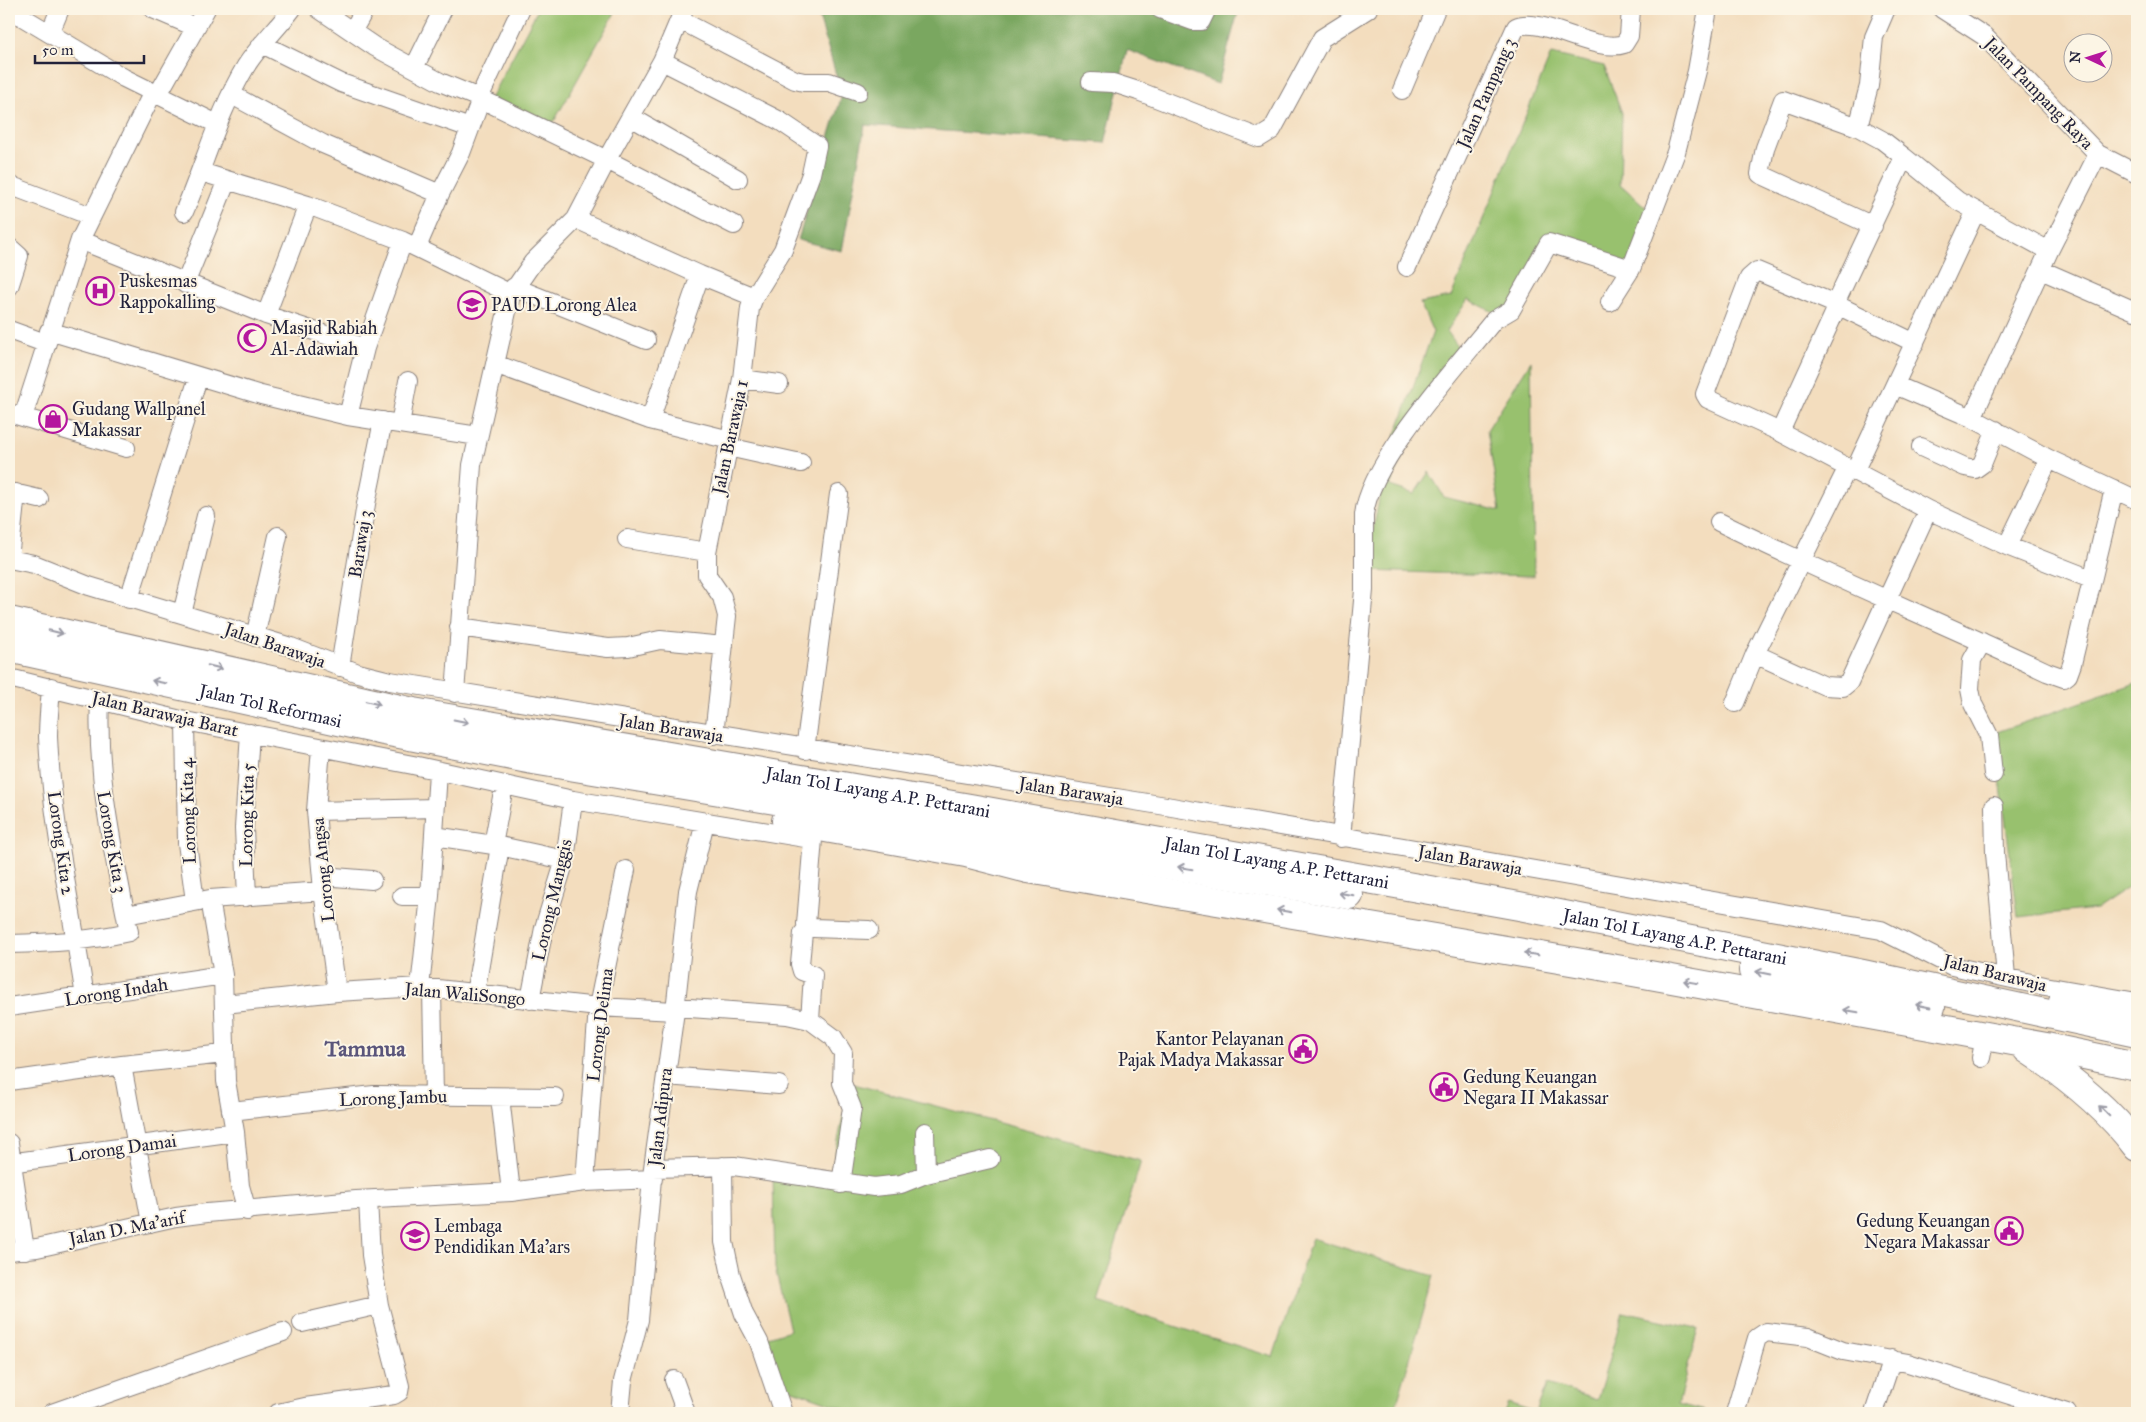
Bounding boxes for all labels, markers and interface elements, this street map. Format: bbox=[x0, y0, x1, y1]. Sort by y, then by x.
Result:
street label: Jalan Pampang Raya bbox=[1978, 31, 2099, 155]
scale bar bbox=[35, 32, 144, 64]
north arrow bbox=[2064, 32, 2114, 82]
street label: Jalan Pampang 3 bbox=[1451, 34, 1521, 154]
text: 50 m bbox=[42, 41, 74, 59]
text: N bbox=[2067, 50, 2084, 64]
place label: Puskesmas Rappokalling bbox=[119, 270, 216, 314]
hospital icon: Puskesmas Rappokalling bbox=[85, 276, 115, 306]
school or university icon: PAUD Lorong Alea bbox=[457, 290, 487, 320]
place label: PAUD Lorong Alea bbox=[491, 294, 637, 317]
place label: Masjid Rabiah Al-Adawiah bbox=[270, 317, 377, 360]
mosque icon: Masjid Rabiah Al-Adawiah bbox=[237, 323, 267, 353]
street label: Jalan Barawaja 1 bbox=[707, 378, 754, 498]
place label: Gudang Wallpanel Makassar bbox=[72, 398, 206, 441]
shop icon: Gudang Wallpanel Makassar bbox=[38, 404, 68, 434]
street label: Barawaj 3 bbox=[344, 508, 376, 580]
street label: Jalan Barawaja bbox=[219, 617, 329, 674]
one-way arrow bbox=[48, 628, 64, 637]
one-way arrow bbox=[206, 663, 222, 673]
one-way arrow bbox=[151, 677, 167, 686]
street label: Jalan Tol Reformasi bbox=[195, 679, 344, 732]
street label: Jalan Barawaja Barat bbox=[87, 686, 241, 743]
one-way arrow bbox=[365, 699, 381, 708]
street label: Jalan Barawaja bbox=[615, 709, 725, 748]
one-way arrow bbox=[452, 717, 468, 726]
street label: Lorong Kita 4 bbox=[175, 757, 202, 864]
street label: Lorong Kita 5 bbox=[235, 762, 260, 867]
street label: Jalan Tol Layang A.P. Pettarani bbox=[762, 762, 992, 822]
street label: Jalan Barawaja bbox=[1015, 772, 1125, 811]
street label: Lorong Kita 3 bbox=[91, 789, 132, 895]
street label: Lorong Kita 2 bbox=[42, 790, 79, 897]
street label: Lorong Angsa bbox=[307, 816, 340, 923]
street label: Jalan Tol Layang A.P. Pettarani bbox=[1161, 832, 1391, 894]
street label: Lorong Manggis bbox=[527, 837, 578, 963]
street label: Jalan Barawaja bbox=[1414, 840, 1524, 881]
one-way arrow bbox=[1178, 863, 1194, 873]
one-way arrow bbox=[1338, 889, 1354, 899]
street label: Jalan Tol Layang A.P. Pettarani bbox=[1559, 904, 1789, 970]
one-way arrow bbox=[1277, 906, 1293, 916]
one-way arrow bbox=[1523, 948, 1539, 958]
street label: Jalan Barawaja bbox=[1939, 949, 2049, 998]
street label: Lorong Delima bbox=[582, 966, 619, 1083]
one-way arrow bbox=[1756, 968, 1772, 978]
street label: Lorong Indah bbox=[63, 973, 169, 1012]
one-way arrow bbox=[1683, 977, 1699, 987]
street label: Jalan WaliSongo bbox=[402, 978, 526, 1011]
one-way arrow bbox=[1915, 1000, 1931, 1010]
one-way arrow bbox=[1843, 1006, 1859, 1016]
place label: Kantor Pelayanan Pajak Madya Makassar bbox=[1118, 1028, 1284, 1071]
public building icon: Kantor Pelayanan Pajak Madya Makassar bbox=[1288, 1034, 1318, 1064]
district label: Tammua bbox=[324, 1035, 406, 1062]
street label: Jalan Adipura bbox=[643, 1066, 678, 1170]
place label: Gedung Keuangan Negara II Makassar bbox=[1463, 1066, 1609, 1110]
public building icon: Gedung Keuangan Negara II Makassar bbox=[1429, 1072, 1459, 1102]
street label: Lorong Jambu bbox=[339, 1085, 448, 1112]
one-way arrow bbox=[2098, 1105, 2110, 1118]
street label: Lorong Damai bbox=[66, 1129, 178, 1168]
street label: Jalan D. Ma'arif bbox=[65, 1205, 190, 1251]
place label: Gedung Keuangan Negara Makassar bbox=[1856, 1210, 1990, 1254]
place label: Lembaga Pendidikan Ma'ars bbox=[434, 1215, 570, 1258]
public building icon: Gedung Keuangan Negara Makassar bbox=[1994, 1216, 2024, 1246]
school or university icon: Lembaga Pendidikan Ma'ars bbox=[400, 1221, 430, 1251]

